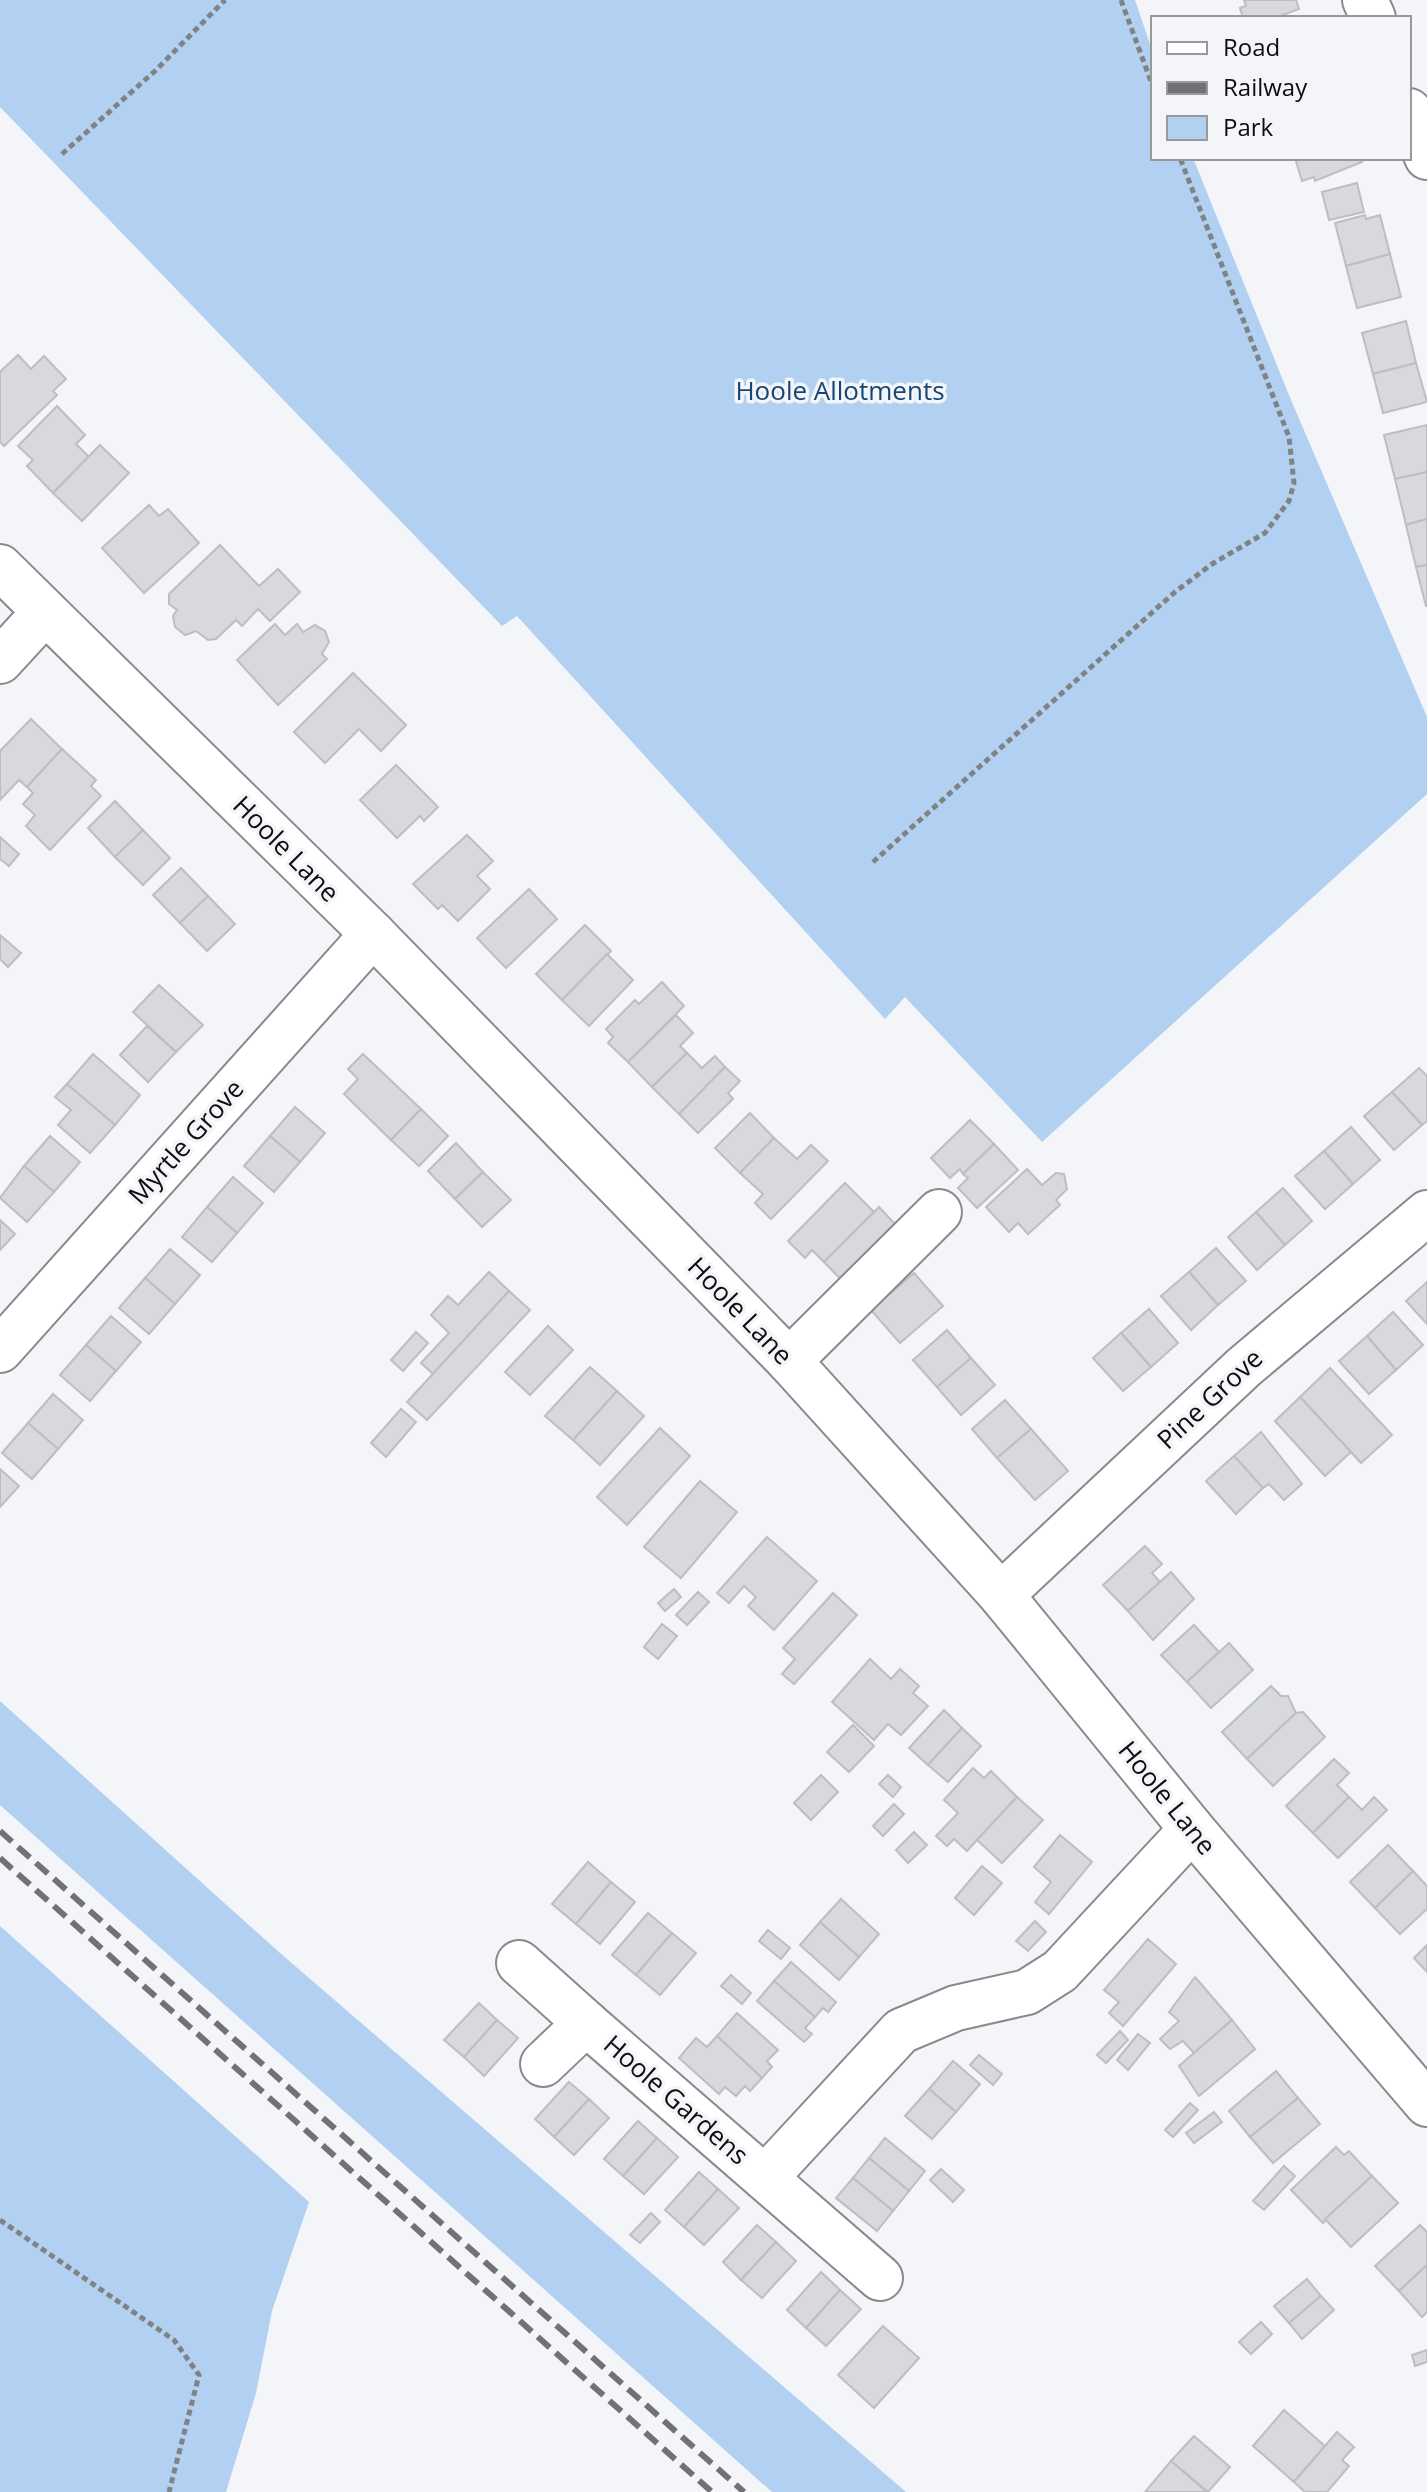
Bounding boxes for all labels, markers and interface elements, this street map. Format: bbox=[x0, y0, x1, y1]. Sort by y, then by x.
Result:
legend bbox=[1151, 16, 1411, 160]
text: Road bbox=[1223, 30, 1280, 63]
text: Railway bbox=[1223, 70, 1308, 103]
text: Park bbox=[1223, 110, 1274, 143]
park label: Hoole Allotments bbox=[735, 372, 945, 408]
street label: Hoole Lane bbox=[226, 787, 348, 909]
street label: Myrtle Grove bbox=[119, 1071, 251, 1212]
street label: Hoole Lane bbox=[680, 1249, 801, 1372]
street label: Pine Grove bbox=[1149, 1340, 1270, 1457]
street label: Hoole Lane bbox=[1111, 1733, 1225, 1862]
street label: Hoole Gardens bbox=[596, 2026, 757, 2172]

